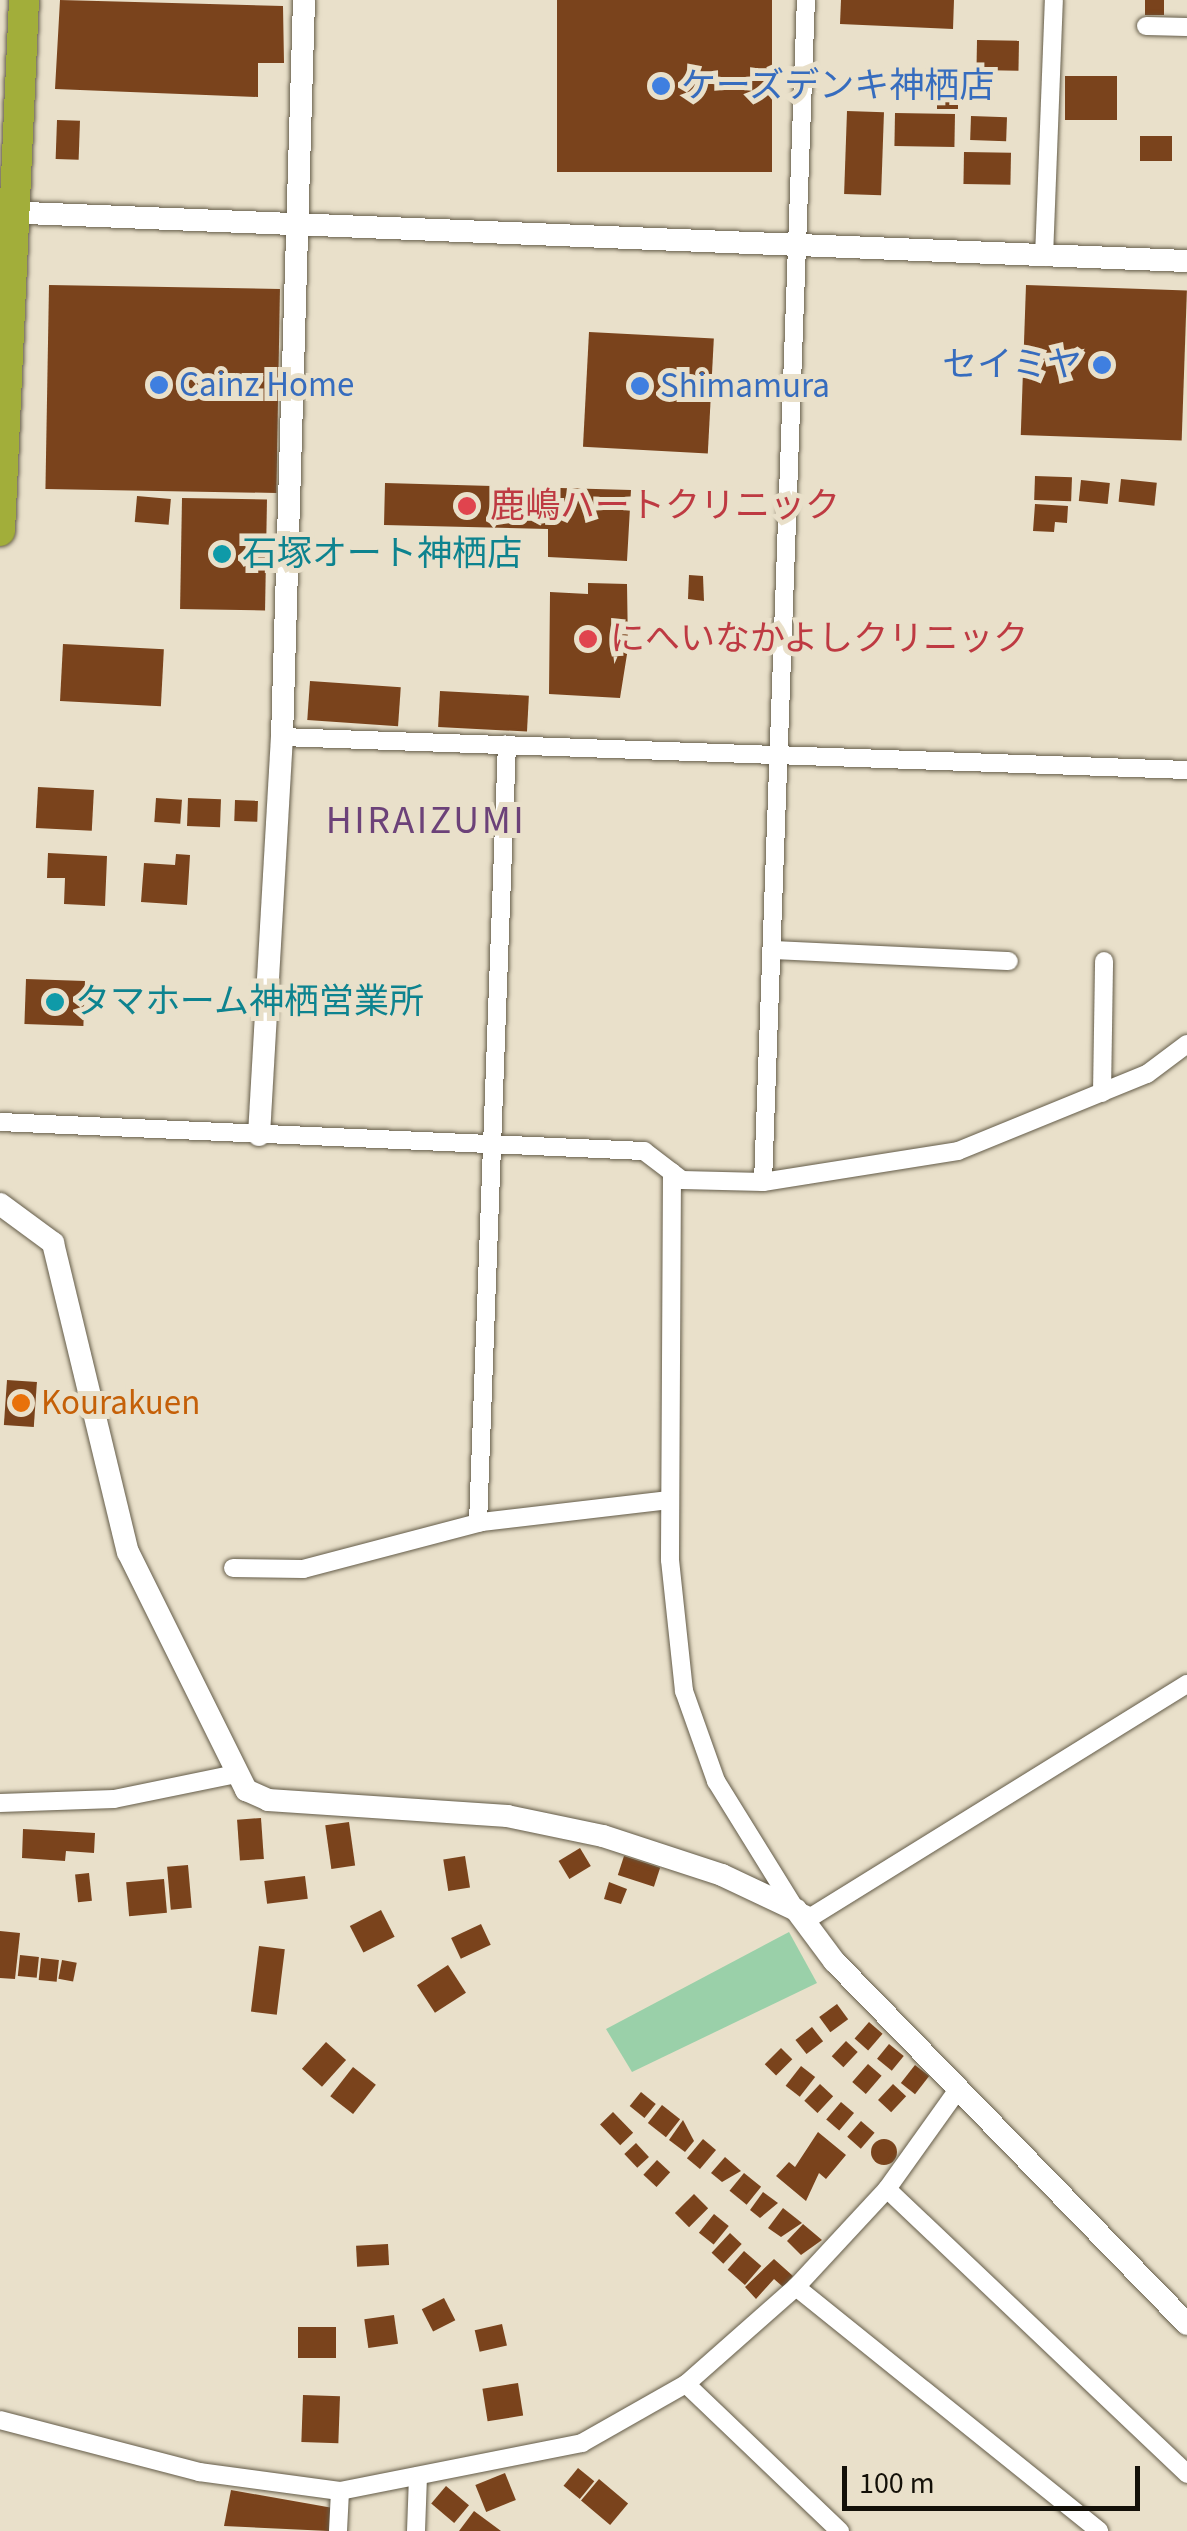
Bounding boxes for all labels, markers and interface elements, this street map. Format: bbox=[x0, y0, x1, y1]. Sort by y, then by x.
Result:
place label: ケーズデンキ神栖店 bbox=[681, 65, 996, 107]
marker: ケーズデンキ神栖店 bbox=[650, 75, 672, 97]
place label: セイミヤ bbox=[942, 344, 1082, 386]
marker: セイミヤ bbox=[1091, 354, 1113, 376]
place label: Cainz Home bbox=[179, 364, 354, 406]
place label: Shimamura bbox=[660, 365, 830, 407]
marker: Cainz Home bbox=[148, 374, 170, 396]
marker: Shimamura bbox=[629, 375, 651, 397]
place label: 鹿嶋ハートクリニック bbox=[490, 485, 840, 527]
marker: 鹿嶋ハートクリニック bbox=[454, 493, 480, 519]
place label: 石塚オート神栖店 bbox=[242, 533, 522, 575]
marker: 石塚オート神栖店 bbox=[211, 543, 233, 565]
place label: にへいなかよしクリニック bbox=[610, 618, 1030, 660]
marker: にへいなかよしクリニック bbox=[575, 626, 601, 652]
district label: HIRAIZUMI bbox=[326, 797, 526, 845]
place label: タマホーム神栖営業所 bbox=[75, 981, 425, 1023]
marker: タマホーム神栖営業所 bbox=[44, 991, 66, 1013]
place label: Kourakuen bbox=[41, 1382, 200, 1424]
marker: Kourakuen bbox=[10, 1392, 32, 1414]
scale bar bbox=[847, 2446, 1144, 2508]
text: 100 m bbox=[859, 2462, 935, 2505]

